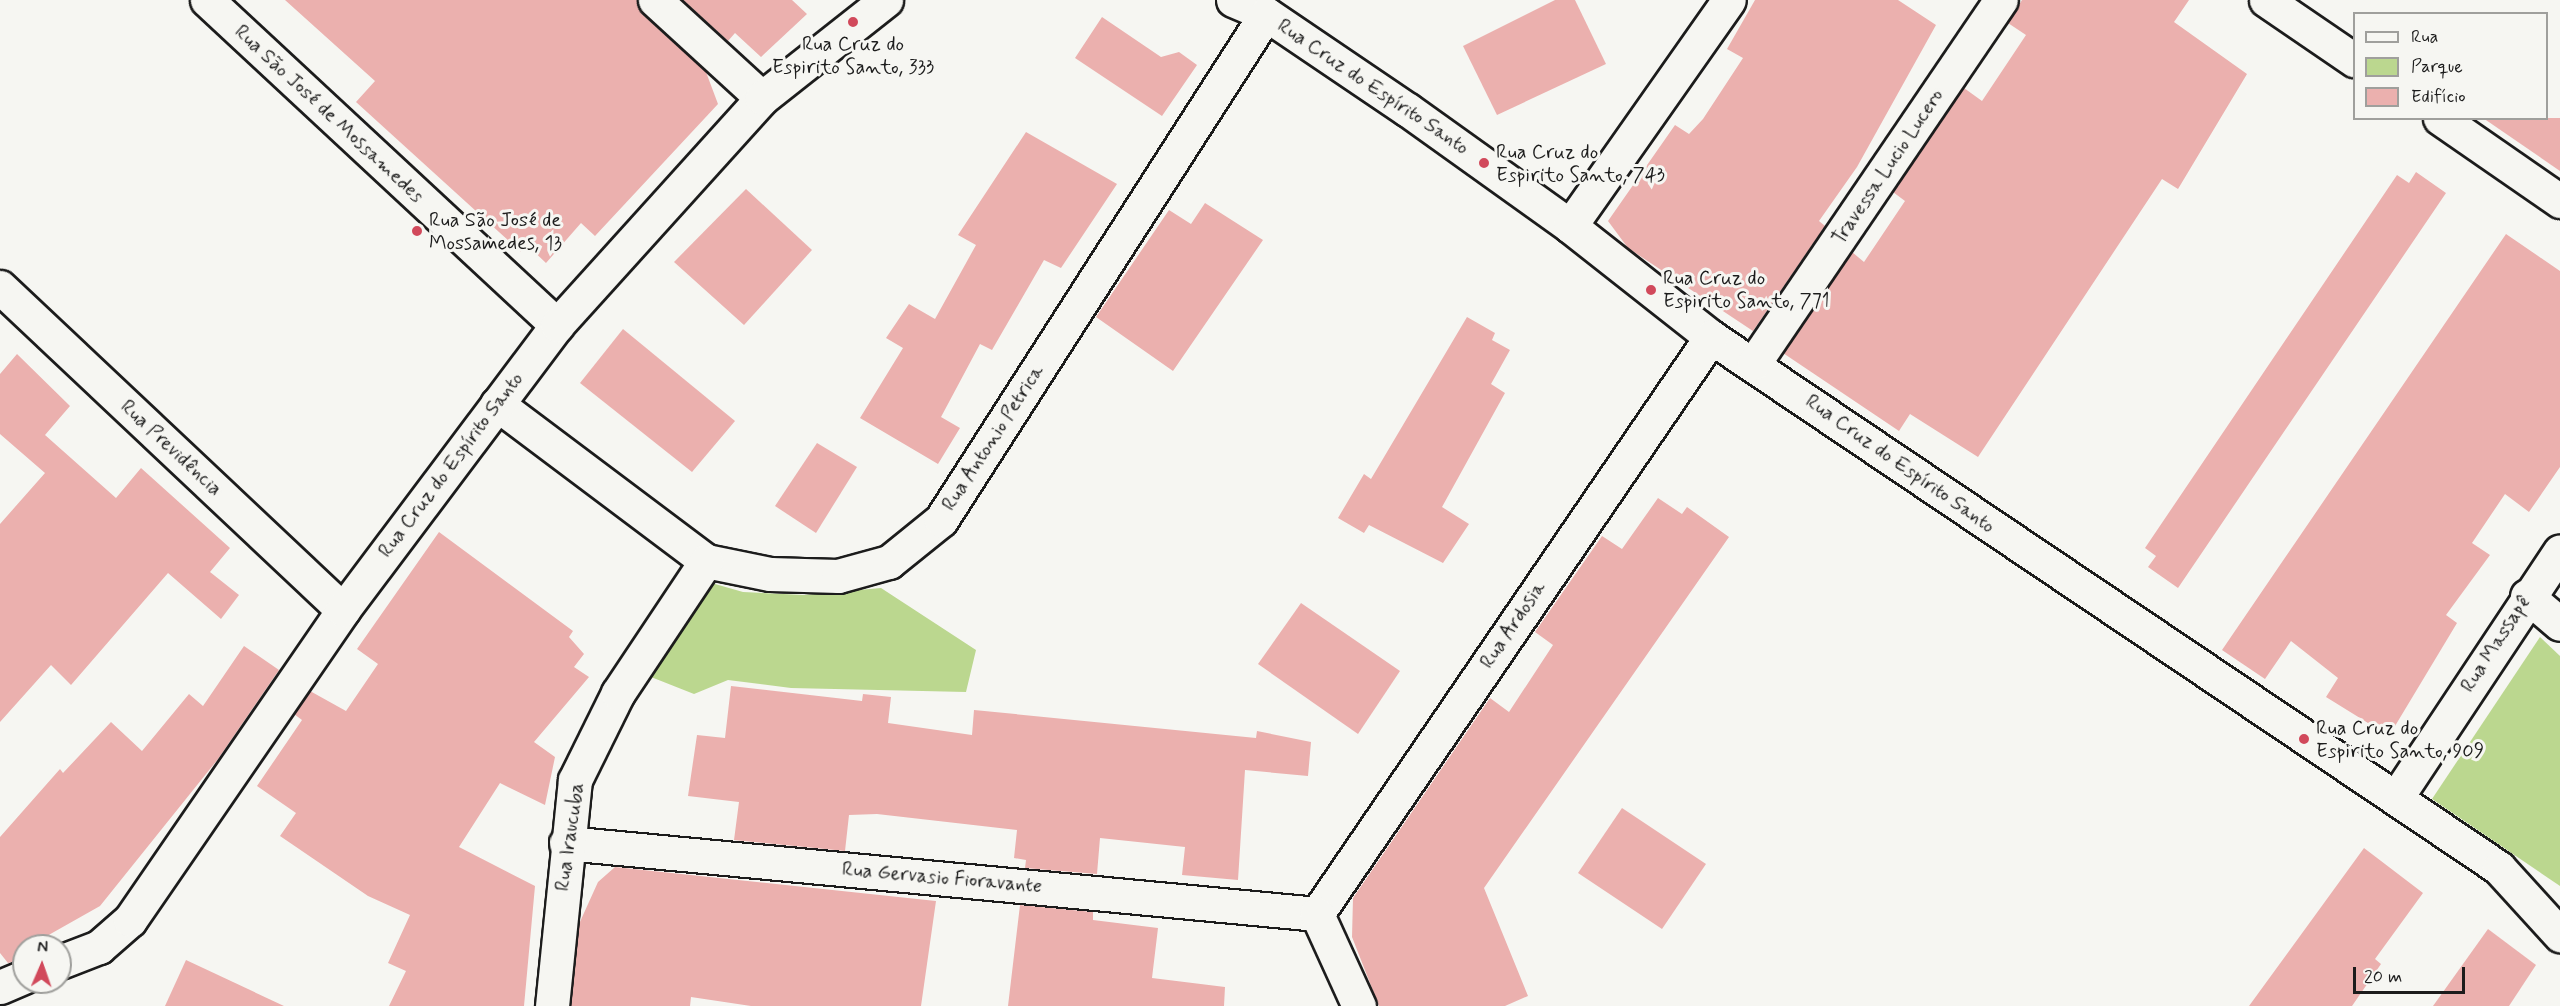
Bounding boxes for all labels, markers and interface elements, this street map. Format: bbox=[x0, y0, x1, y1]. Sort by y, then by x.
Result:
legend bbox=[2353, 12, 2548, 120]
marker: Rua Cruz do Espirito Santo, 333 bbox=[846, 15, 860, 29]
street label: Rua Cruz do Espírito Santo bbox=[1274, 15, 1472, 159]
street label: Rua São José de Mossamedes bbox=[232, 22, 426, 206]
text: Rua bbox=[2411, 25, 2438, 49]
place label: Rua Cruz do Espirito Santo, 333 bbox=[774, 32, 932, 79]
text: Parque bbox=[2411, 55, 2463, 79]
street label: Travessa Lucio Lucero bbox=[1827, 85, 1949, 249]
text: Edifício bbox=[2411, 85, 2466, 109]
place label: Rua Cruz do Espirito Santo, 743 bbox=[1496, 140, 1661, 187]
marker: Rua Cruz do Espirito Santo, 743 bbox=[1477, 156, 1491, 170]
place label: Rua São José de Mossamedes, 13 bbox=[429, 208, 562, 255]
marker: Rua São José de Mossamedes, 13 bbox=[410, 224, 424, 238]
place label: Rua Cruz do Espirito Santo, 771 bbox=[1663, 266, 1825, 313]
marker: Rua Cruz do Espirito Santo, 771 bbox=[1644, 283, 1658, 297]
street label: Rua Antonio Petrica bbox=[937, 361, 1049, 515]
street label: Rua Cruz do Espírito Santo bbox=[375, 369, 527, 561]
street label: Rua Cruz do Espírito Santo bbox=[1802, 390, 1998, 538]
street label: Rua Previdência bbox=[115, 395, 227, 501]
street label: Rua Ardosia bbox=[1475, 577, 1551, 673]
street label: Rua Massapê bbox=[2456, 592, 2536, 696]
place label: Rua Cruz do Espirito Santo, 909 bbox=[2316, 716, 2480, 763]
marker: Rua Cruz do Espirito Santo, 909 bbox=[2297, 732, 2311, 746]
street label: Rua Iraucuba bbox=[550, 779, 590, 895]
street label: Rua Gervasio Fioravante bbox=[841, 857, 1043, 899]
north arrow bbox=[12, 934, 72, 994]
text: N bbox=[37, 937, 48, 958]
scale bar bbox=[2356, 955, 2468, 993]
text: 20 m bbox=[2364, 965, 2402, 989]

